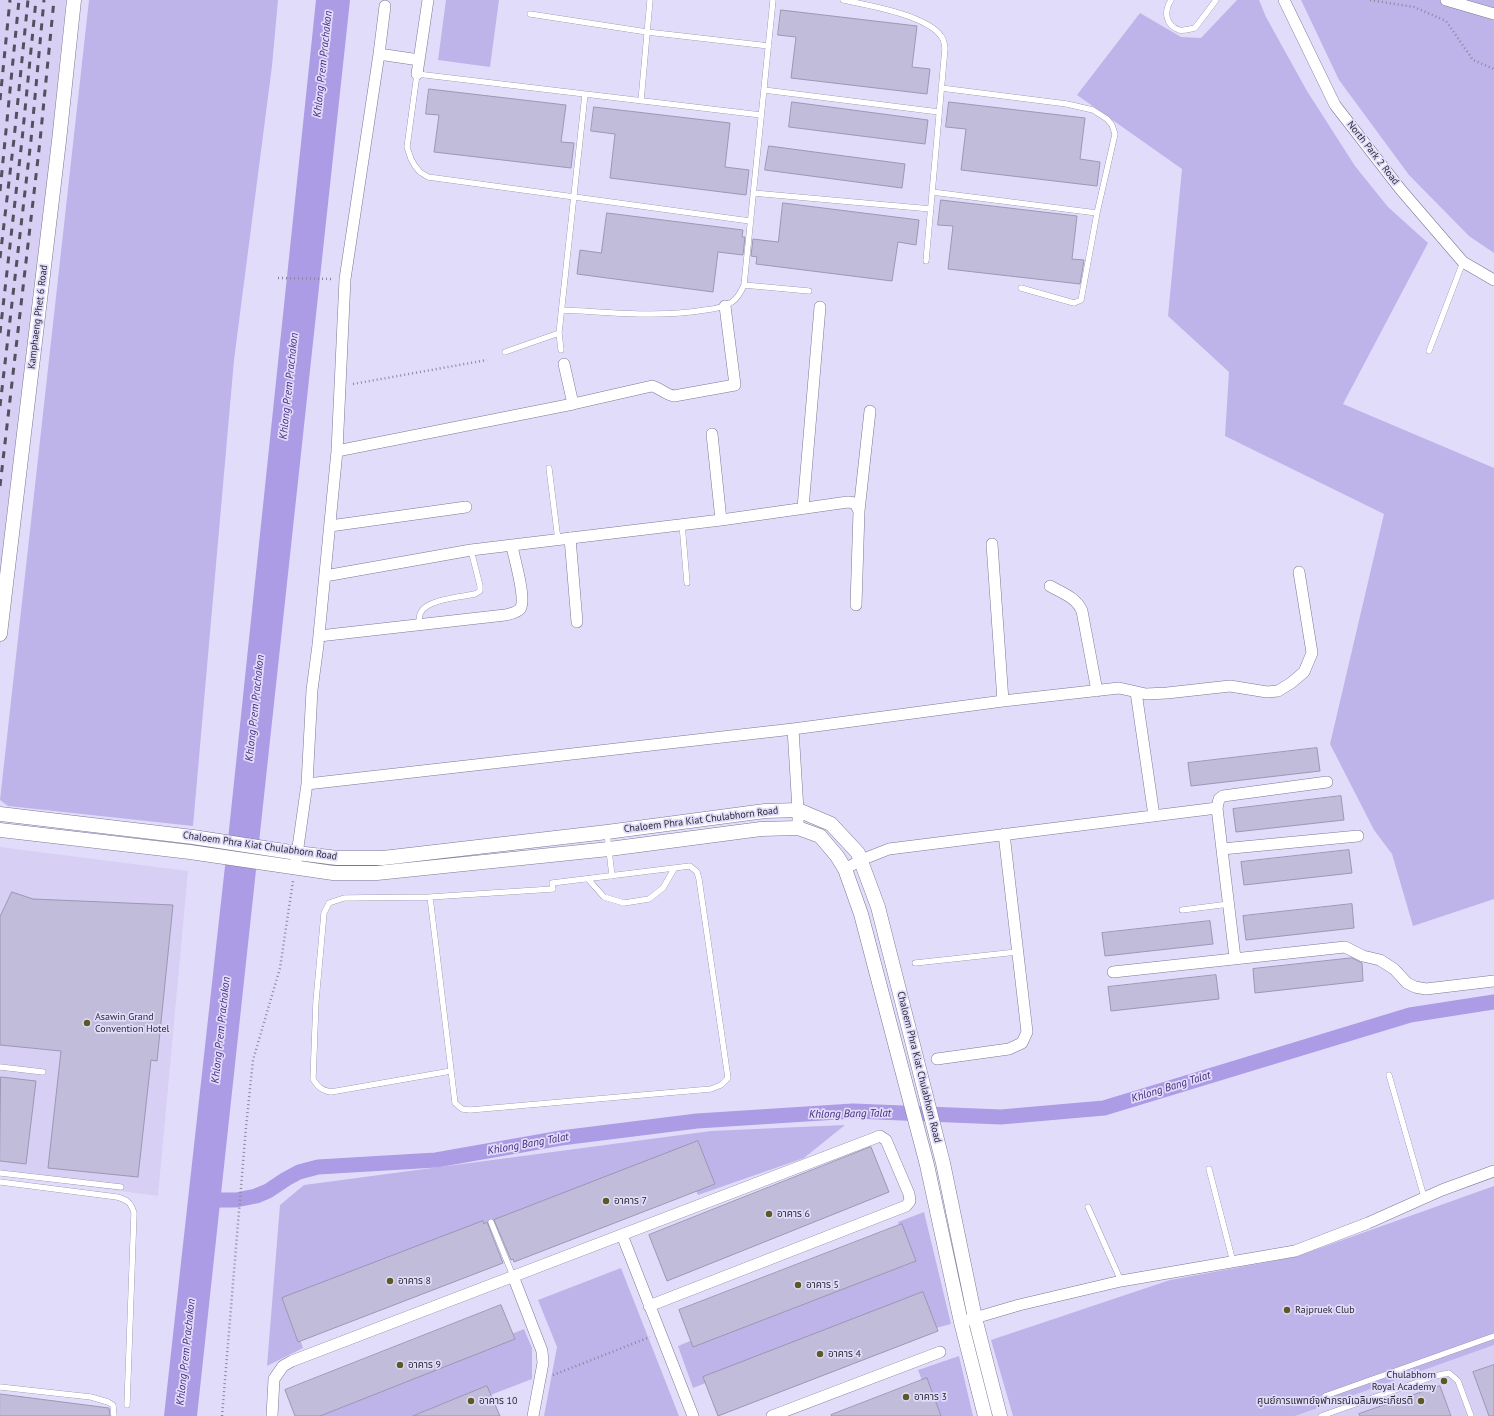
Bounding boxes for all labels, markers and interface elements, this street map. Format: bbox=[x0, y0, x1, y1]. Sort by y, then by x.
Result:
water label: Khlong Prem Prachakon bbox=[311, 10, 335, 118]
street label: North Park 2 Road bbox=[1344, 119, 1402, 187]
street label: Kamphaeng Phet 6 Road bbox=[26, 264, 50, 370]
water label: Khlong Prem Prachakon bbox=[277, 332, 301, 440]
water label: Khlong Prem Prachakon bbox=[243, 654, 267, 762]
street label: Chaloem Phra Kiat Chulabhorn Road bbox=[623, 805, 779, 835]
street label: Chaloem Phra Kiat Chulabhorn Road bbox=[182, 829, 338, 863]
water label: Khlong Prem Prachakon bbox=[209, 976, 233, 1084]
street label: Chaloem Phra Kiat Chulabhorn Road bbox=[894, 990, 944, 1144]
place label: Asawin Grand Convention Hotel bbox=[95, 1011, 169, 1034]
marker: Asawin Grand Convention Hotel bbox=[82, 1018, 92, 1028]
water label: Khlong Bang Talat bbox=[1130, 1069, 1212, 1105]
water label: Khlong Bang Talat bbox=[809, 1107, 891, 1121]
water label: Khlong Bang Talat bbox=[486, 1130, 570, 1158]
place label: อาคาร 7 bbox=[614, 1195, 647, 1207]
marker: อาคาร 7 bbox=[601, 1196, 611, 1206]
place label: อาคาร 6 bbox=[777, 1208, 810, 1220]
marker: อาคาร 6 bbox=[764, 1209, 774, 1219]
place label: อาคาร 8 bbox=[398, 1275, 431, 1287]
marker: อาคาร 8 bbox=[385, 1276, 395, 1286]
place label: อาคาร 5 bbox=[806, 1279, 839, 1291]
marker: อาคาร 5 bbox=[793, 1280, 803, 1290]
water label: Khlong Prem Prachakon bbox=[174, 1298, 198, 1406]
place label: Rajpruek Club bbox=[1295, 1304, 1355, 1316]
marker: Rajpruek Club bbox=[1282, 1305, 1292, 1315]
place label: อาคาร 4 bbox=[828, 1348, 861, 1360]
marker: อาคาร 4 bbox=[815, 1349, 825, 1359]
place label: อาคาร 9 bbox=[408, 1359, 441, 1371]
marker: อาคาร 9 bbox=[395, 1360, 405, 1370]
place label: Chulabhorn Royal Academy bbox=[1372, 1369, 1436, 1392]
marker: Chulabhorn Royal Academy bbox=[1439, 1376, 1449, 1386]
place label: อาคาร 3 bbox=[914, 1391, 947, 1403]
marker: อาคาร 3 bbox=[901, 1392, 911, 1402]
place label: อาคาร 10 bbox=[479, 1395, 517, 1407]
place label: ศูนย์การแพทย์จุฬาภรณ์เฉลิมพระเกียรติ bbox=[1257, 1395, 1413, 1407]
marker: อาคาร 10 bbox=[466, 1396, 476, 1406]
marker: ศูนย์การแพทย์จุฬาภรณ์เฉลิมพระเกียรติ bbox=[1416, 1396, 1426, 1406]

